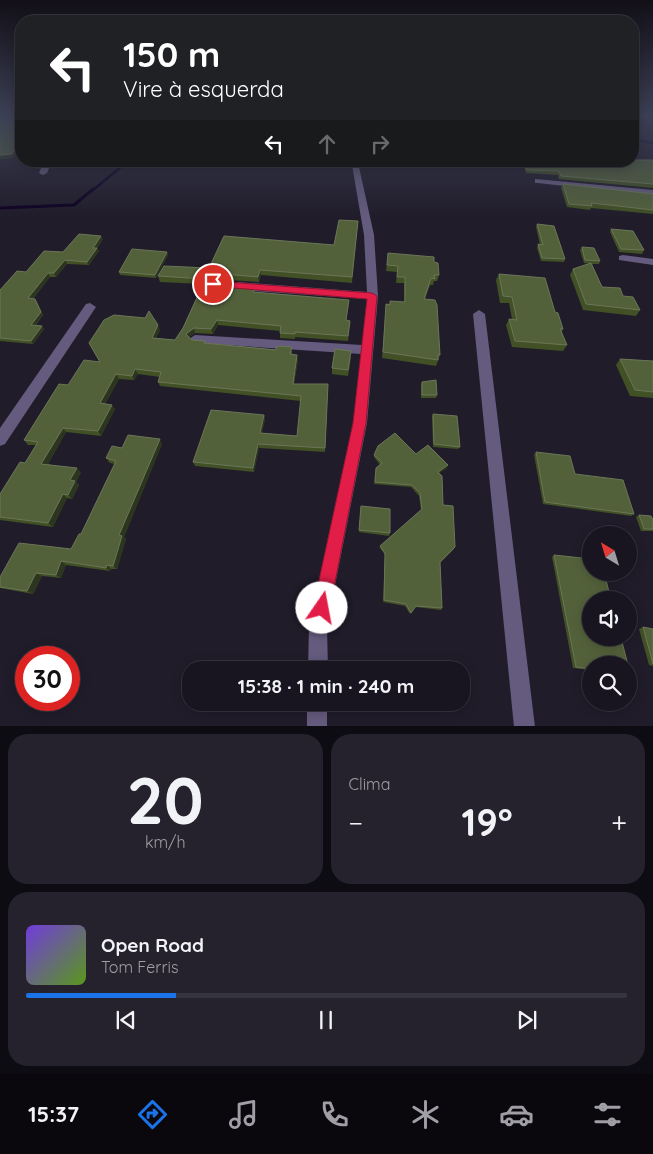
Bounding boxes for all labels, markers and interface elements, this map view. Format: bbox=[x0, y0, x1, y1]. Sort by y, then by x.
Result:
text: 150 m bbox=[123, 32, 220, 76]
icon: left bbox=[40, 35, 105, 100]
text: Vire à esquerda bbox=[123, 75, 284, 103]
icon: left bbox=[260, 130, 288, 158]
icon: ahead bbox=[313, 130, 341, 158]
icon: right bbox=[366, 130, 394, 158]
pin bbox=[192, 263, 234, 305]
icon: arrive bbox=[199, 270, 227, 298]
north arrow bbox=[582, 526, 638, 581]
map controls bbox=[582, 526, 637, 711]
position arrow bbox=[295, 581, 347, 633]
button: sound bbox=[582, 591, 637, 646]
speed limit sign: 30 bbox=[15, 646, 80, 711]
button: search bbox=[582, 656, 637, 711]
text: 15:38 · 1 min · 240 m bbox=[238, 674, 414, 698]
text: 20 bbox=[127, 759, 204, 840]
text: Clima bbox=[349, 774, 390, 794]
text: 19° bbox=[461, 798, 513, 846]
text: − bbox=[349, 805, 363, 840]
text: + bbox=[611, 805, 627, 840]
text: km/h bbox=[145, 832, 186, 852]
text: Open Road bbox=[101, 933, 204, 957]
text: Tom Ferris bbox=[101, 957, 178, 977]
icon: previous bbox=[112, 1006, 140, 1034]
icon: pause bbox=[312, 1006, 340, 1034]
icon: next bbox=[513, 1006, 541, 1034]
icon: directions bbox=[135, 1097, 170, 1132]
icon: music bbox=[226, 1097, 261, 1132]
icon: phone bbox=[317, 1097, 352, 1132]
icon: climate bbox=[408, 1097, 443, 1132]
icon: car bbox=[499, 1097, 534, 1132]
icon: filters bbox=[590, 1097, 625, 1132]
text: 15:37 bbox=[28, 1100, 79, 1128]

